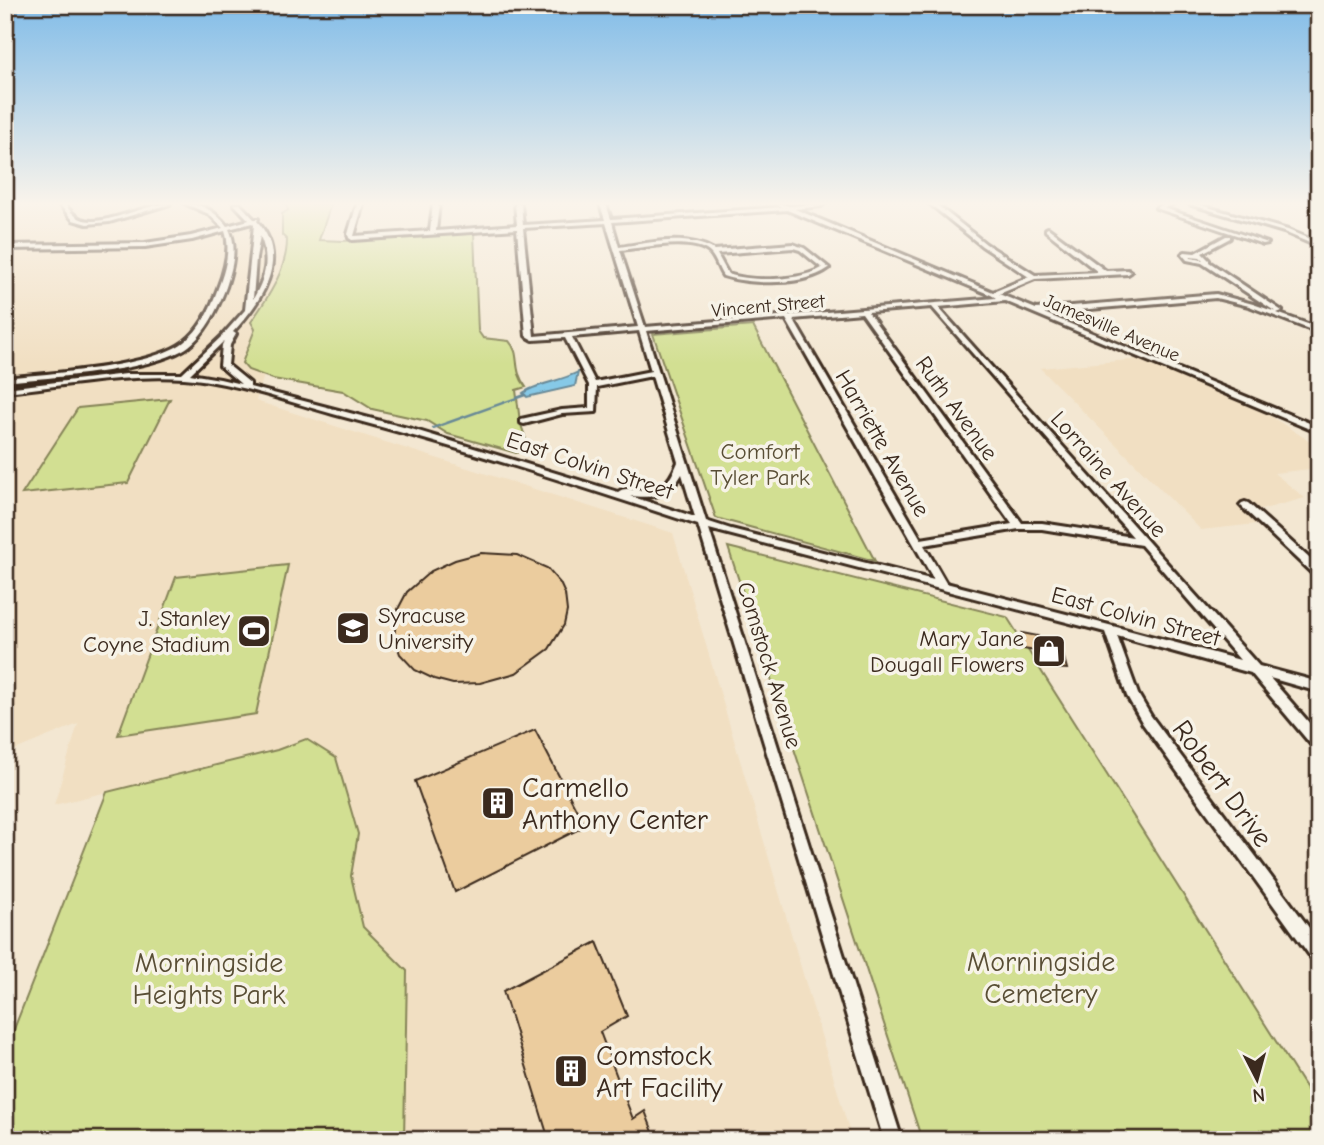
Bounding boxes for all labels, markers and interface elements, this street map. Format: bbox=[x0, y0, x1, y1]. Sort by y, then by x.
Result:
street label: Jamesville Avenue bbox=[1040, 289, 1183, 367]
street label: Vincent Street bbox=[711, 290, 826, 322]
street label: Ruth Avenue bbox=[910, 351, 1003, 466]
street label: Harriette Avenue bbox=[830, 365, 936, 522]
street label: Lorraine Avenue bbox=[1045, 406, 1172, 543]
street label: East Colvin Street bbox=[503, 426, 678, 506]
park label: Comfort Tyler Park bbox=[710, 438, 810, 491]
street label: Comstock Avenue bbox=[731, 579, 808, 752]
street label: East Colvin Street bbox=[1048, 581, 1225, 652]
place label: Syracuse University bbox=[378, 602, 474, 655]
place label: J. Stanley Coyne Stadium bbox=[83, 605, 231, 658]
school or university icon: Syracuse University bbox=[334, 609, 372, 647]
sports icon: J. Stanley Coyne Stadium bbox=[235, 612, 273, 650]
place label: Mary Jane Dougall Flowers bbox=[870, 625, 1024, 678]
shop icon: Mary Jane Dougall Flowers bbox=[1030, 632, 1068, 670]
street label: Robert Drive bbox=[1165, 714, 1279, 853]
place label: Carmello Anthony Center bbox=[522, 772, 708, 836]
building icon: Carmello Anthony Center bbox=[479, 784, 517, 822]
park label: Morningside Cemetery bbox=[967, 946, 1115, 1010]
park label: Morningside Heights Park bbox=[132, 947, 286, 1011]
place label: Comstock Art Facility bbox=[596, 1040, 723, 1104]
north arrow bbox=[1222, 1044, 1292, 1114]
building icon: Comstock Art Facility bbox=[552, 1052, 590, 1090]
text: N bbox=[1251, 1083, 1266, 1106]

